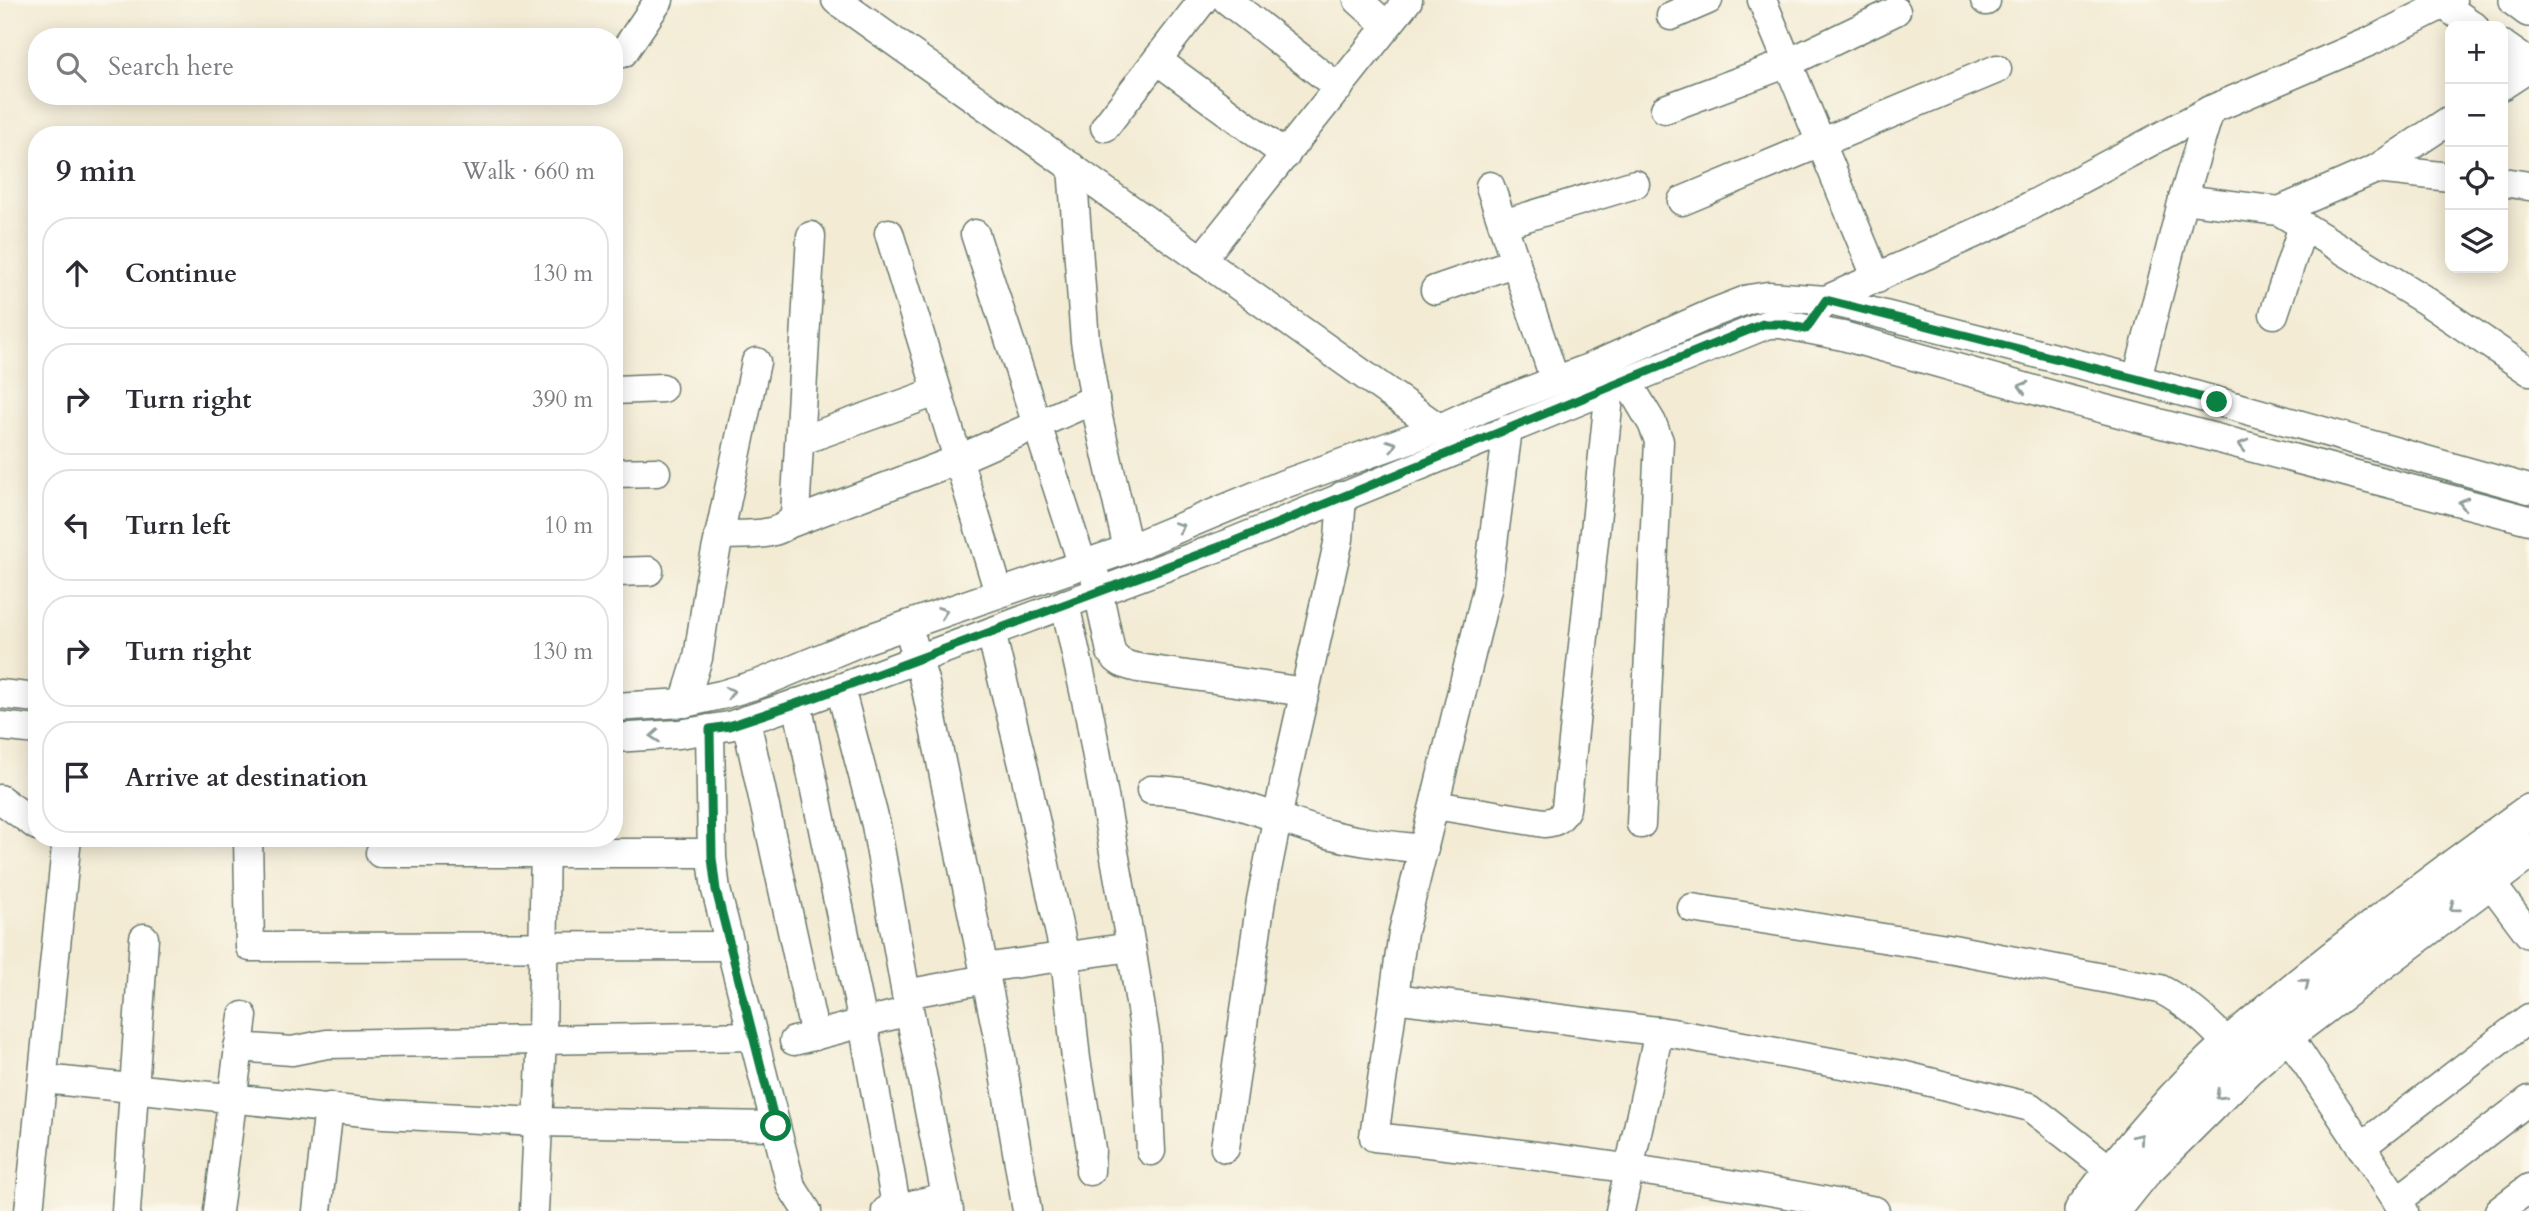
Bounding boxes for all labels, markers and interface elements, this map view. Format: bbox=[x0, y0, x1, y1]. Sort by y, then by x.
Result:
map controls bbox=[2445, 21, 2508, 273]
button: + bbox=[2445, 21, 2508, 84]
search box bbox=[28, 28, 623, 105]
icon: search bbox=[52, 48, 90, 86]
text: Search here bbox=[108, 49, 234, 84]
button: − bbox=[2445, 84, 2508, 147]
button: locate bbox=[2445, 147, 2508, 210]
text: 9 min bbox=[56, 151, 136, 192]
text: Walk · 660 m bbox=[462, 156, 595, 187]
button: layers bbox=[2445, 210, 2508, 273]
icon: ahead bbox=[58, 254, 96, 292]
text: Continue bbox=[125, 256, 237, 291]
text: 130 m bbox=[532, 258, 593, 289]
icon: right bbox=[58, 380, 96, 418]
one-way arrow bbox=[2017, 380, 2029, 395]
text: Turn right bbox=[125, 382, 252, 417]
text: 390 m bbox=[532, 384, 593, 415]
route end bbox=[2201, 386, 2232, 417]
one-way arrow bbox=[2237, 439, 2249, 454]
one-way arrow bbox=[1386, 440, 1398, 454]
one-way arrow bbox=[2457, 497, 2469, 511]
icon: left bbox=[58, 506, 96, 544]
text: Turn left bbox=[125, 508, 230, 543]
text: 10 m bbox=[544, 510, 593, 541]
one-way arrow bbox=[1173, 522, 1185, 536]
one-way arrow bbox=[936, 606, 948, 620]
icon: right bbox=[58, 632, 96, 670]
text: Turn right bbox=[125, 634, 252, 669]
text: 130 m bbox=[532, 636, 593, 667]
one-way arrow bbox=[724, 686, 736, 701]
one-way arrow bbox=[649, 728, 660, 743]
icon: arrive bbox=[58, 758, 96, 796]
text: Arrive at destination bbox=[125, 760, 368, 795]
one-way arrow bbox=[2450, 898, 2462, 911]
one-way arrow bbox=[2296, 979, 2309, 991]
one-way arrow bbox=[2216, 1087, 2229, 1100]
route start bbox=[760, 1110, 791, 1141]
one-way arrow bbox=[2131, 1134, 2143, 1147]

